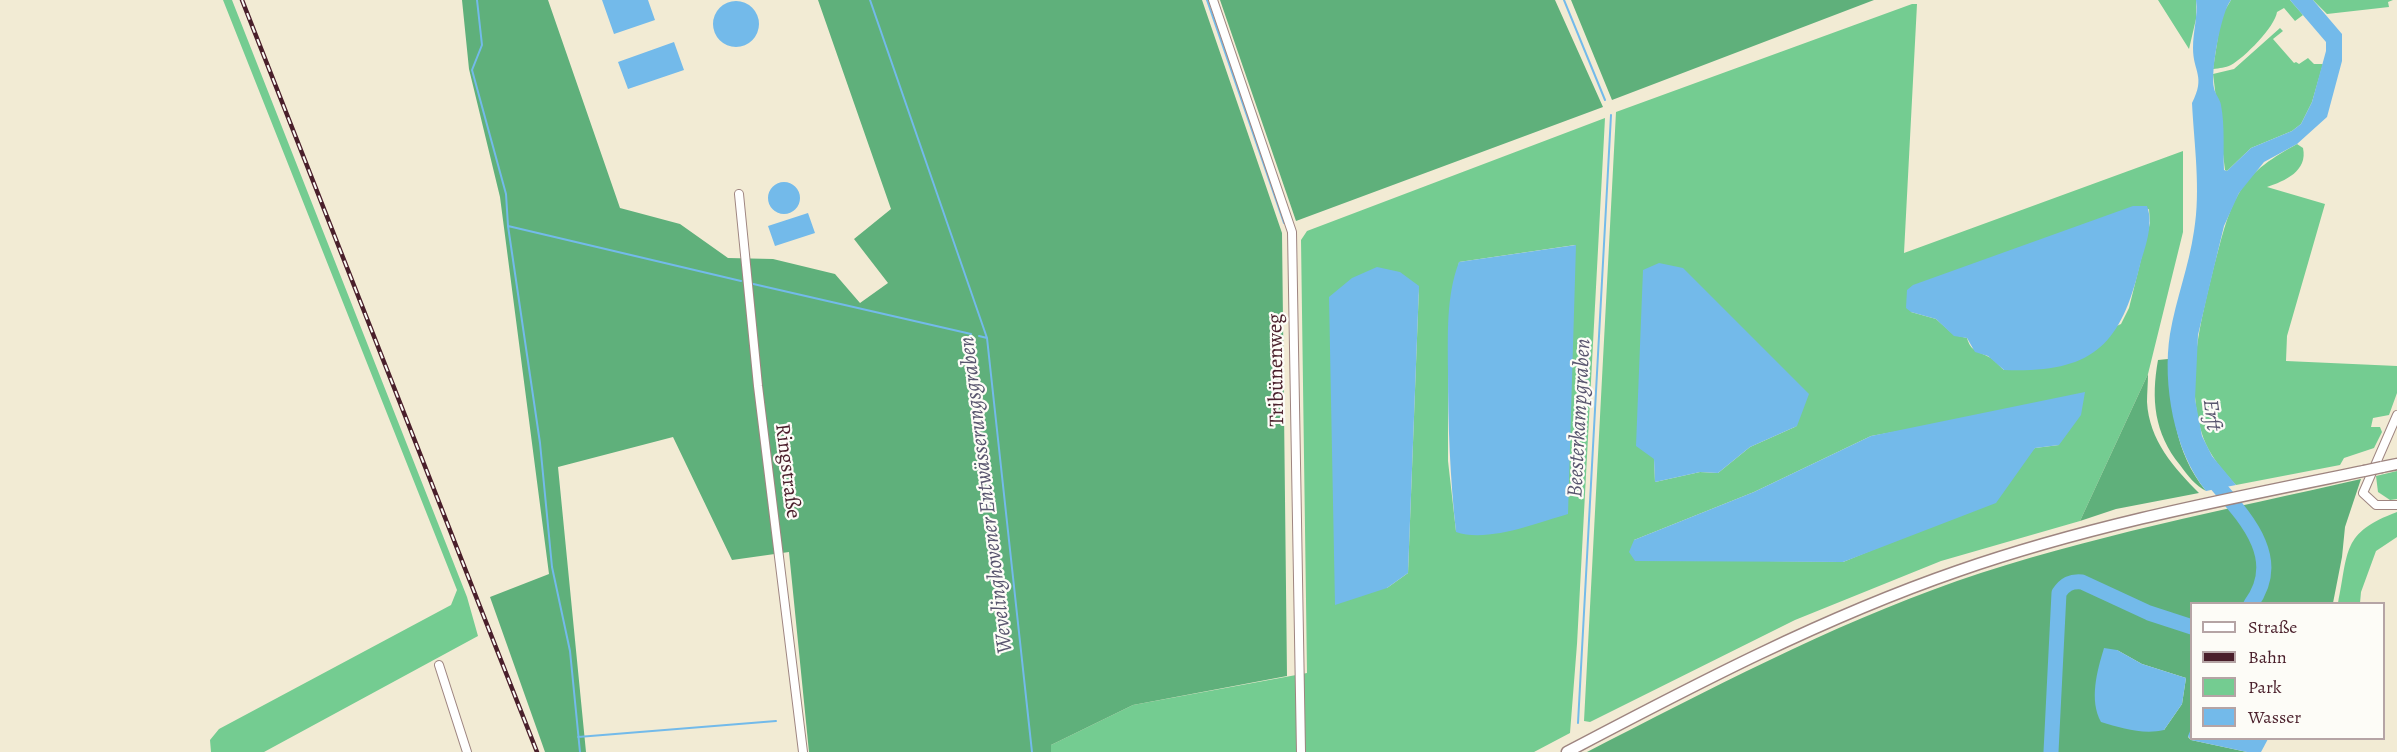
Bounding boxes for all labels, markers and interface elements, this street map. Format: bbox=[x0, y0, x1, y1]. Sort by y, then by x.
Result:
street label: Tribünenweg bbox=[1263, 313, 1291, 427]
water label: Wevelinghovener Entwässerungsgraben bbox=[954, 335, 1020, 655]
water label: Beesterkampgraben bbox=[1563, 338, 1597, 498]
water label: Erft bbox=[2196, 398, 2226, 432]
street label: Ringstraße bbox=[769, 422, 805, 520]
legend bbox=[2190, 602, 2385, 740]
text: Straße bbox=[2248, 615, 2297, 639]
text: Bahn bbox=[2248, 645, 2287, 669]
text: Park bbox=[2248, 675, 2282, 699]
text: Wasser bbox=[2248, 705, 2301, 729]

